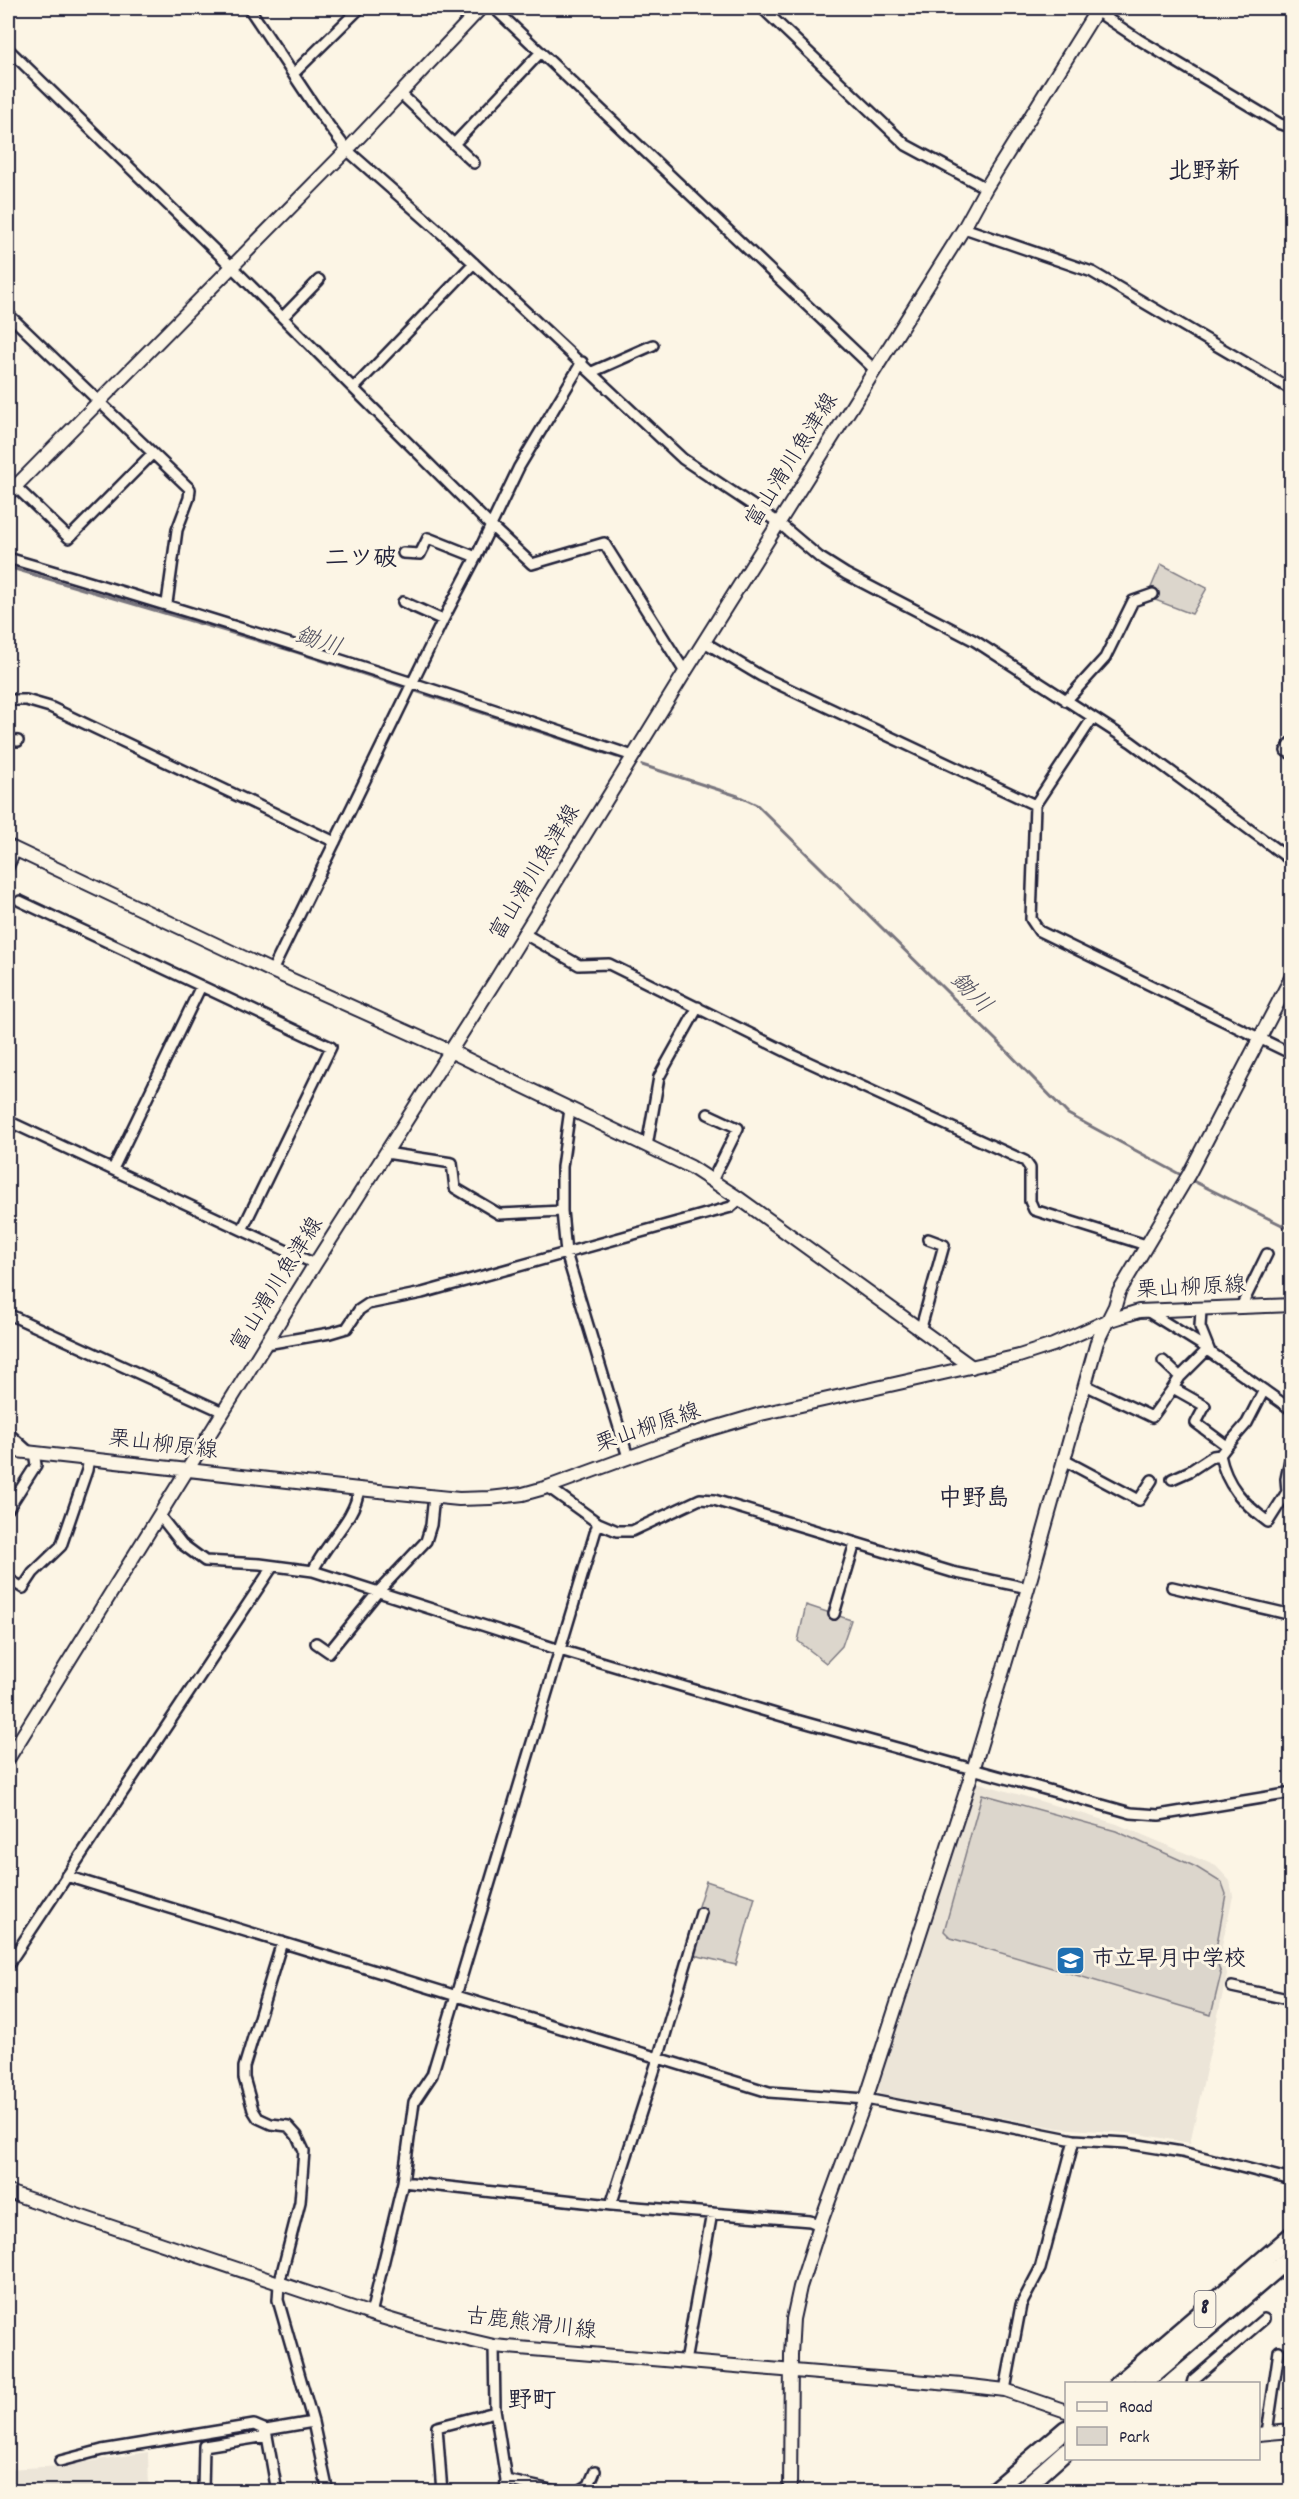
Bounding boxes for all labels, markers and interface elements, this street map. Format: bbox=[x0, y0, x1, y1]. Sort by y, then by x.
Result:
district label: 北野新 bbox=[1168, 156, 1240, 190]
street label: 富山滑川魚津線 bbox=[739, 387, 847, 535]
district label: 二ツ破 bbox=[325, 543, 397, 577]
water label: 鋤川 bbox=[290, 619, 346, 667]
street label: 富山滑川魚津線 bbox=[483, 799, 589, 947]
water label: 鋤川 bbox=[941, 965, 999, 1023]
street label: 富山滑川魚津線 bbox=[224, 1211, 332, 1359]
street label: 栗山柳原線 bbox=[1135, 1271, 1247, 1307]
street label: 栗山柳原線 bbox=[591, 1396, 705, 1462]
street label: 栗山柳原線 bbox=[107, 1424, 219, 1468]
district label: 中野島 bbox=[938, 1483, 1010, 1517]
school or university icon: 市立早月中学校 bbox=[1055, 1944, 1087, 1976]
place label: 市立早月中学校 bbox=[1092, 1945, 1246, 1976]
road number: 8 bbox=[1194, 2291, 1216, 2327]
street label: 古鹿熊滑川線 bbox=[464, 2302, 598, 2348]
legend bbox=[1065, 2382, 1260, 2460]
district label: 野町 bbox=[508, 2385, 556, 2419]
text: Road bbox=[1119, 2396, 1153, 2421]
text: Park bbox=[1119, 2426, 1150, 2451]

